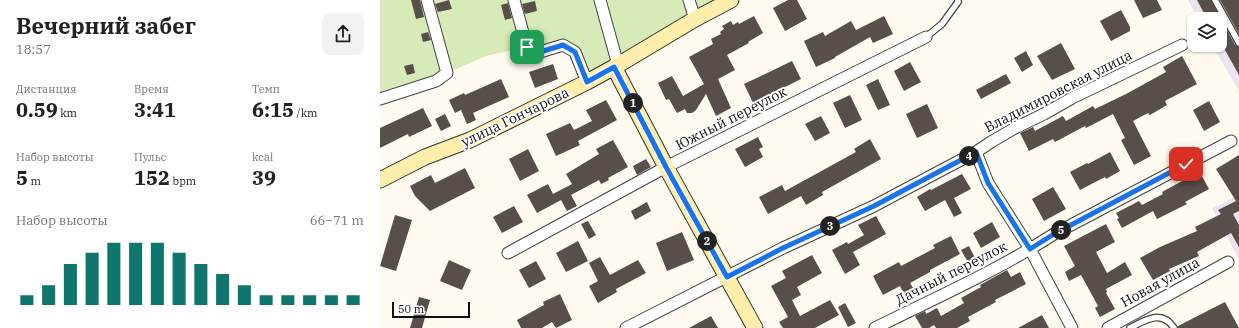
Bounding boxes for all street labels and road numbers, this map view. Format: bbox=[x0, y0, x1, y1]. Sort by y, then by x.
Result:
street label: Владимировская улица bbox=[981, 46, 1135, 136]
street label: Южный переулок bbox=[672, 82, 790, 154]
street label: улица Гончарова bbox=[458, 83, 572, 151]
street label: Дачный переулок bbox=[892, 237, 1010, 309]
street label: Новая улица bbox=[1117, 253, 1203, 311]

